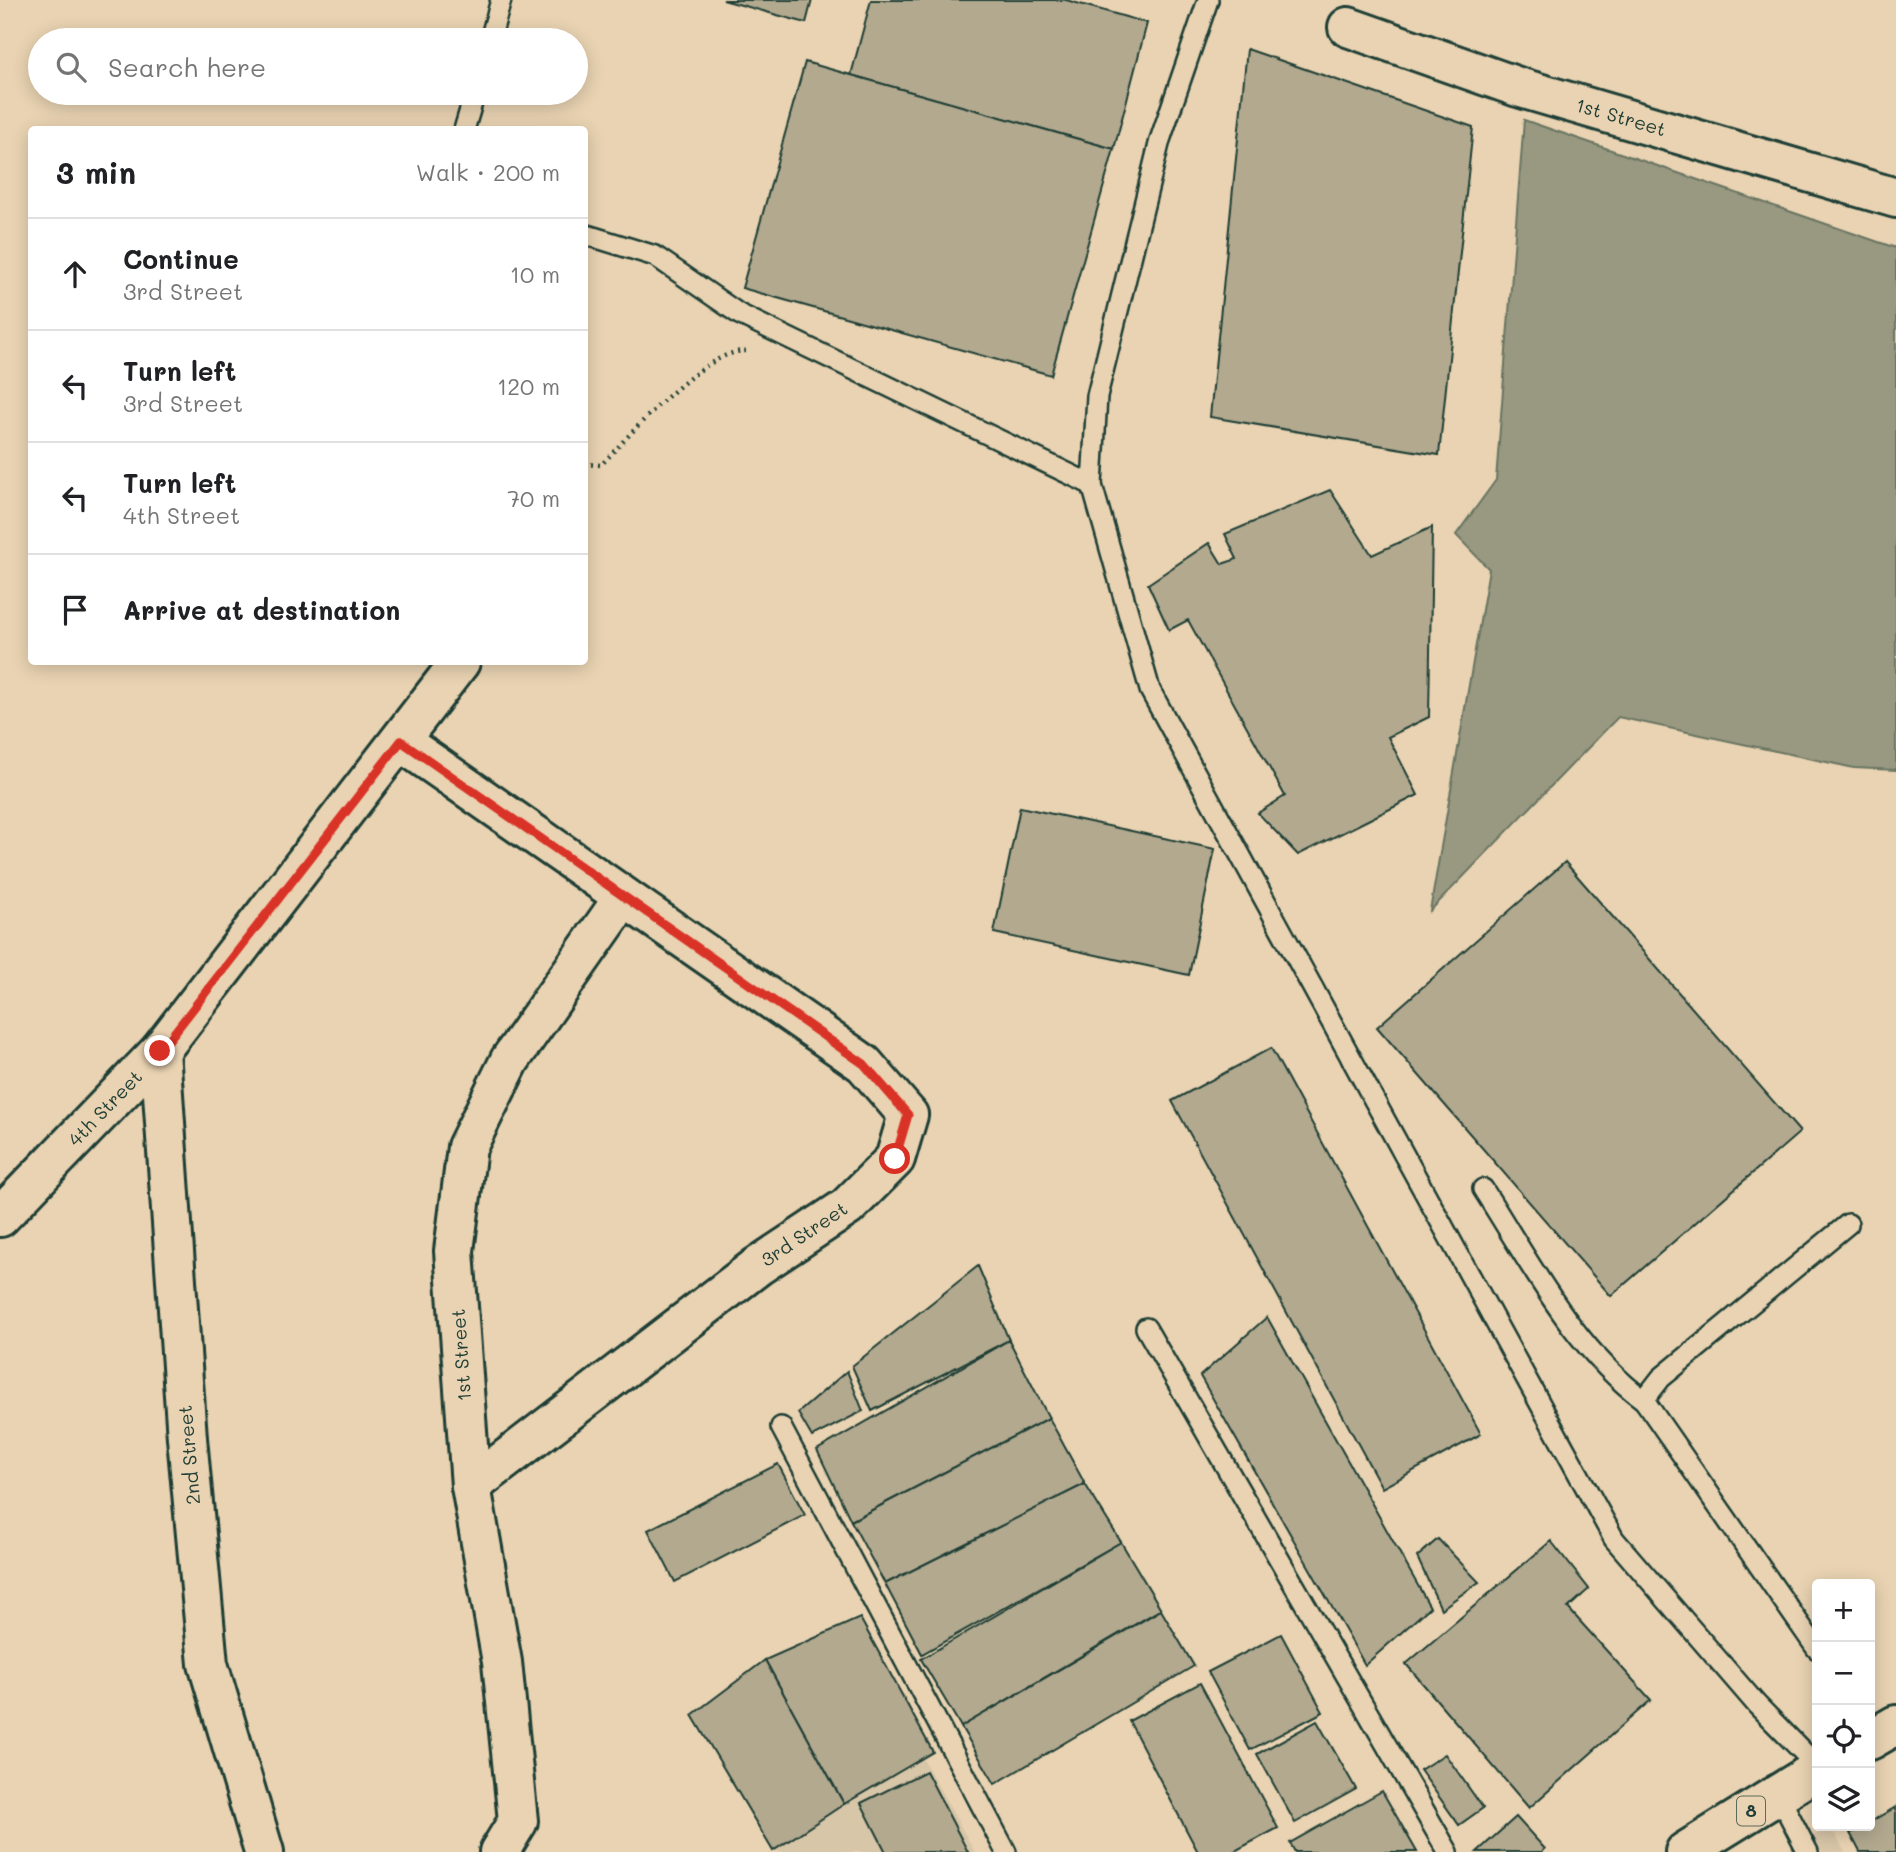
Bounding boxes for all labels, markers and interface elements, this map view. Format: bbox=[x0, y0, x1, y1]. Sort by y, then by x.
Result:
search box bbox=[28, 28, 588, 105]
icon: search bbox=[52, 48, 90, 86]
text: Search here bbox=[108, 50, 266, 84]
street label: 1st Street bbox=[1573, 92, 1669, 141]
text: 3 min bbox=[56, 152, 136, 192]
text: Walk · 200 m bbox=[416, 157, 560, 187]
text: Continue bbox=[123, 242, 239, 276]
icon: ahead bbox=[56, 255, 94, 293]
text: 10 m bbox=[510, 259, 560, 289]
text: 3rd Street bbox=[123, 276, 243, 306]
text: Turn left bbox=[123, 354, 236, 388]
icon: left bbox=[56, 367, 94, 405]
text: 120 m bbox=[497, 371, 560, 401]
text: 3rd Street bbox=[123, 388, 243, 418]
text: Turn left bbox=[123, 466, 236, 500]
icon: left bbox=[56, 479, 94, 517]
text: 70 m bbox=[507, 483, 560, 513]
text: 4th Street bbox=[123, 500, 240, 530]
icon: arrive bbox=[56, 591, 94, 629]
text: Arrive at destination bbox=[123, 593, 400, 627]
route end bbox=[144, 1035, 175, 1066]
street label: 4th Street bbox=[62, 1064, 147, 1151]
route start bbox=[879, 1143, 910, 1174]
street label: 3rd Street bbox=[756, 1195, 852, 1272]
street label: 1st Street bbox=[445, 1308, 476, 1402]
street label: 2nd Street bbox=[172, 1404, 205, 1506]
map controls bbox=[1812, 1579, 1875, 1831]
button: + bbox=[1812, 1579, 1875, 1642]
button: − bbox=[1812, 1642, 1875, 1705]
button: locate bbox=[1812, 1705, 1875, 1768]
button: layers bbox=[1812, 1768, 1875, 1831]
road number: 8 bbox=[1737, 1797, 1765, 1826]

